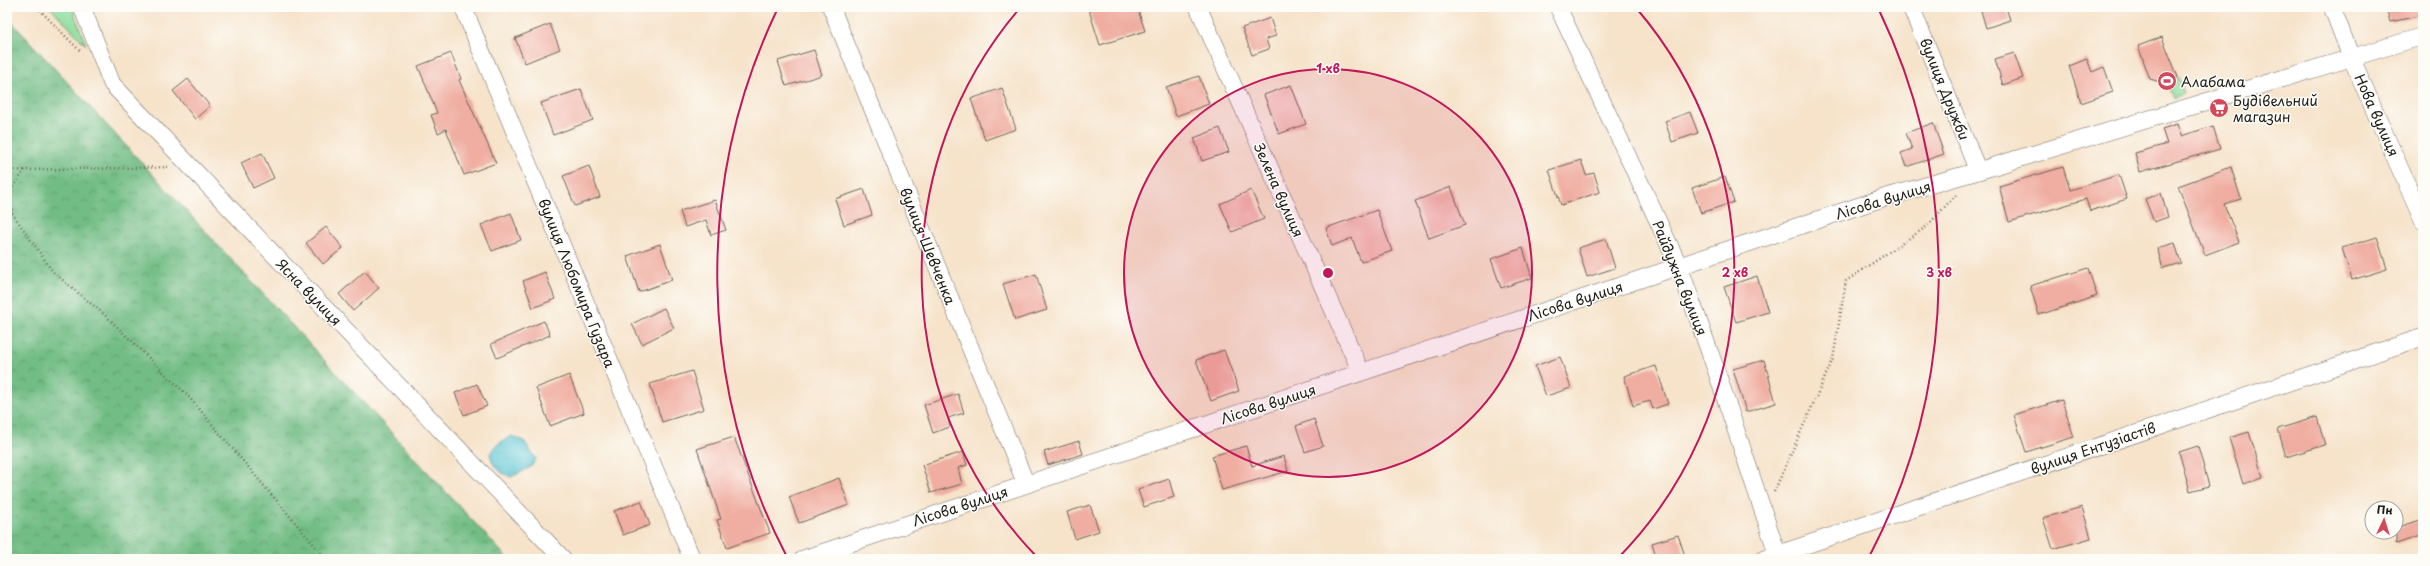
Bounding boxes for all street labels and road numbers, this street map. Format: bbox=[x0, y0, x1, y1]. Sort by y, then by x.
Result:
street label: вулиця Дружби bbox=[1915, 35, 1975, 143]
street label: Нова вулиця bbox=[2349, 70, 2405, 160]
street label: Зелена вулиця bbox=[1249, 140, 1309, 240]
street label: Лісова вулиця bbox=[1832, 175, 1934, 225]
street label: вулиця Шевченка bbox=[895, 184, 961, 308]
street label: вулиця Любомира Гузара bbox=[533, 195, 621, 371]
street label: Райдужна вулиця bbox=[1647, 217, 1713, 339]
street label: Ясна вулиця bbox=[271, 254, 347, 330]
street label: Лісова вулиця bbox=[1525, 276, 1625, 326]
street label: Лісова вулиця bbox=[1218, 379, 1318, 429]
street label: вулиця Ентузіастів bbox=[2027, 417, 2159, 479]
street label: Лісова вулиця bbox=[910, 481, 1010, 531]

